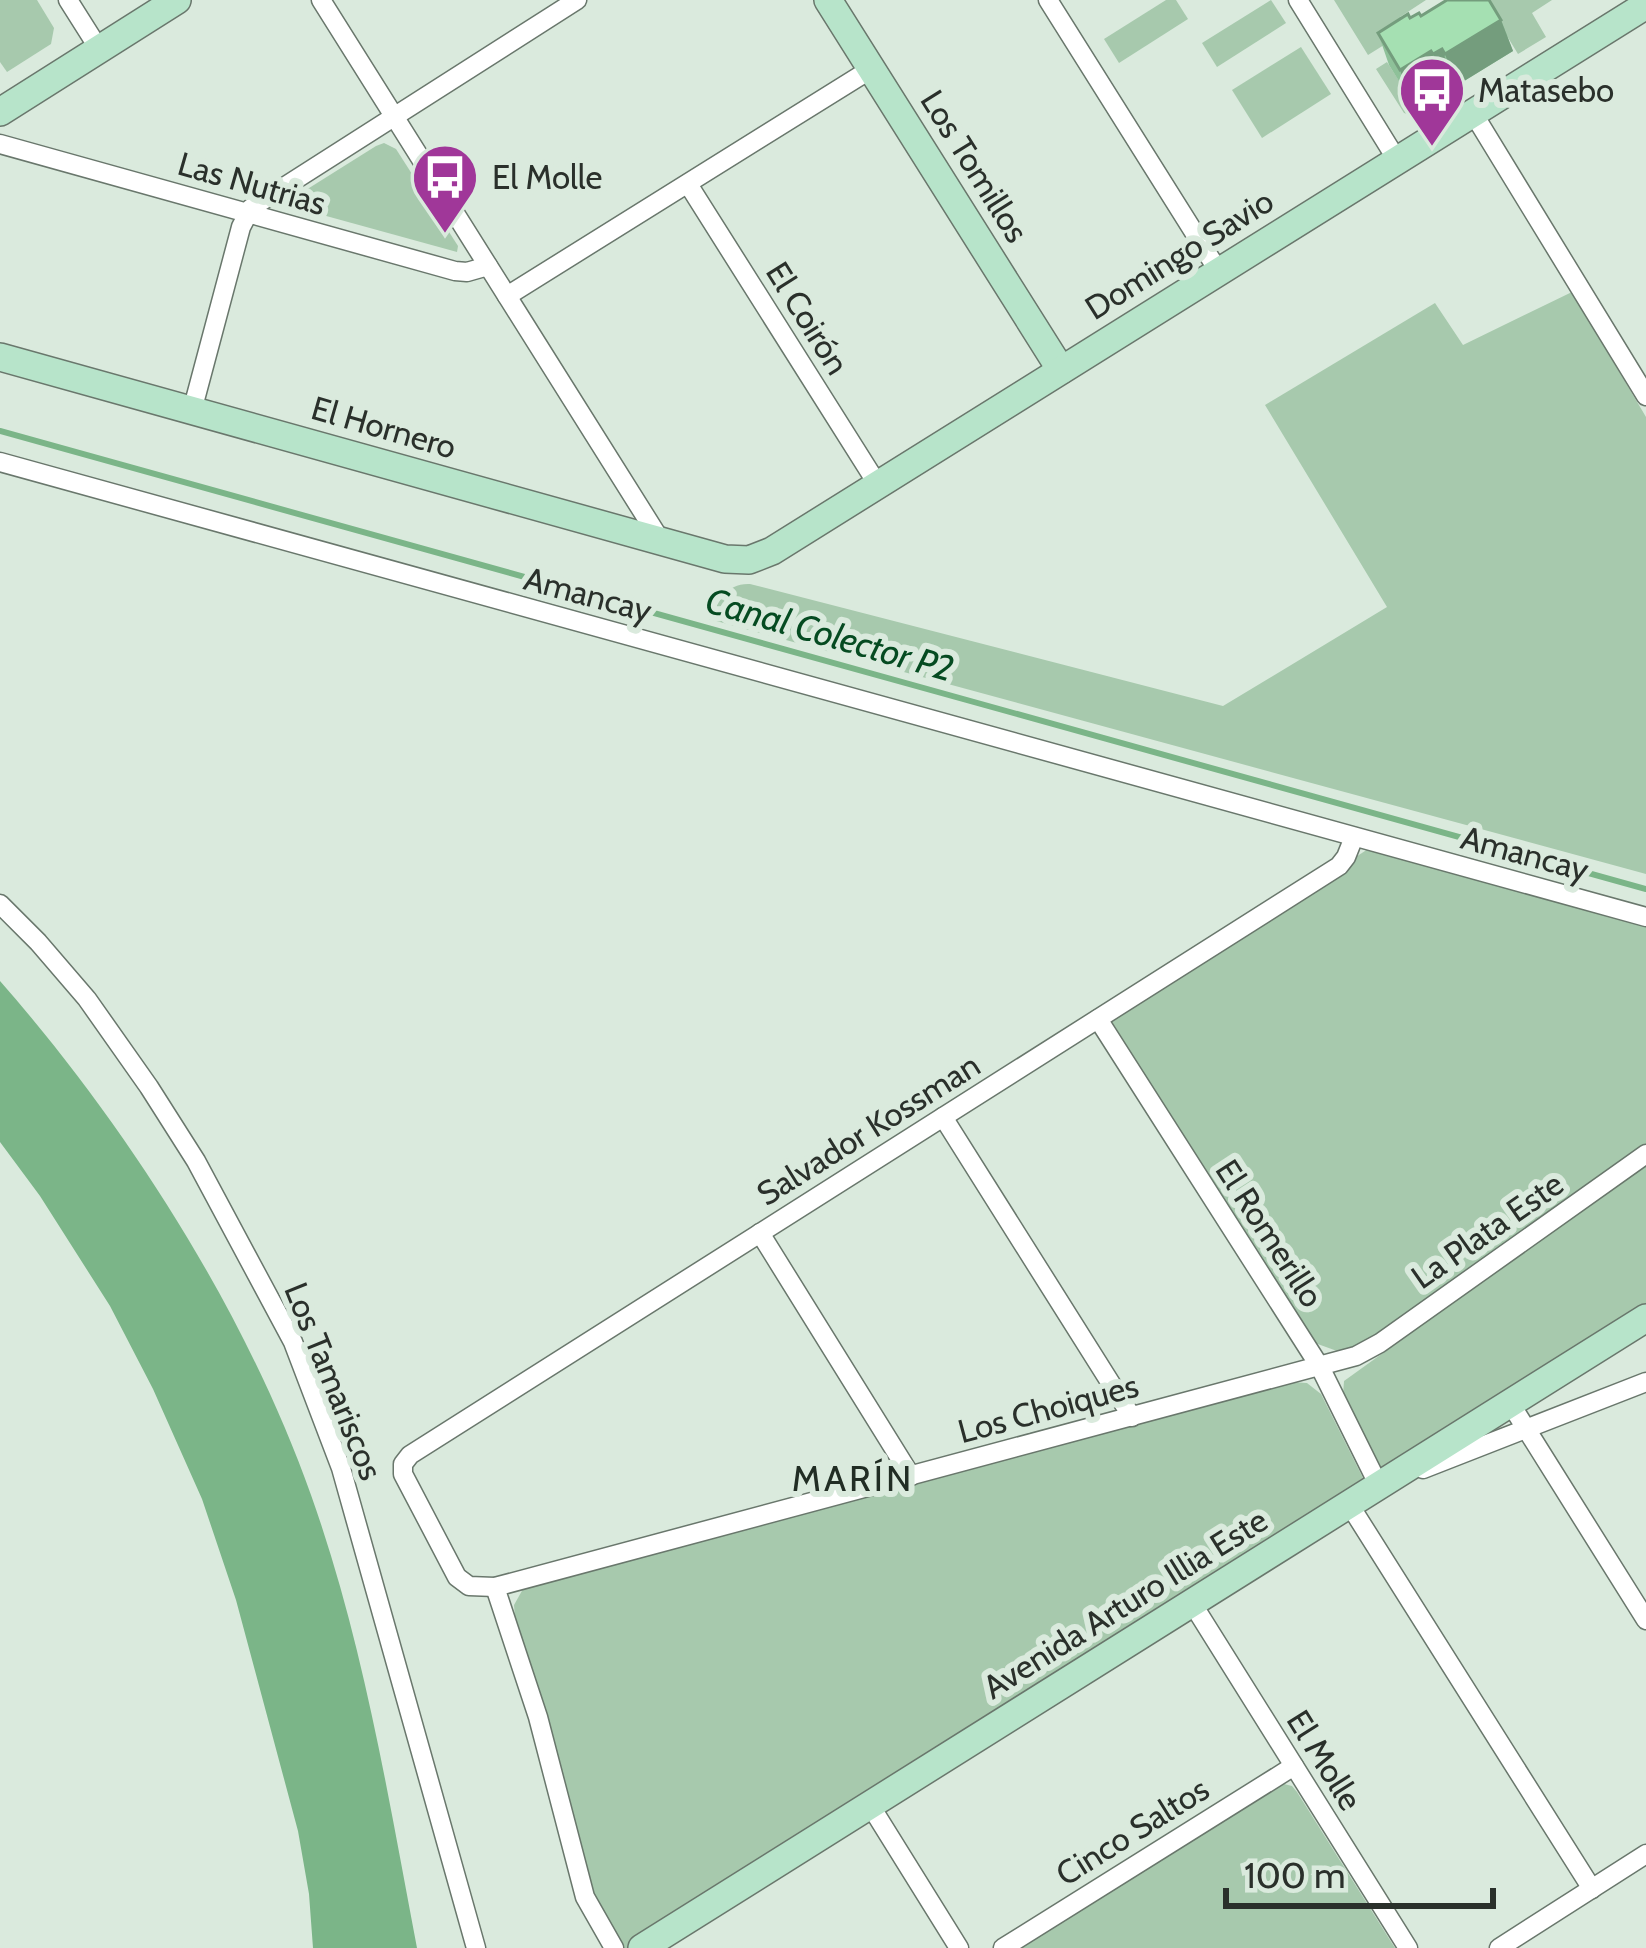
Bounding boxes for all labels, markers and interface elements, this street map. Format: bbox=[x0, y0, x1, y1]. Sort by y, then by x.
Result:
bus stop icon: Matasebo bbox=[1397, 55, 1467, 149]
place label: Matasebo bbox=[1478, 70, 1614, 110]
street label: Los Tomillos bbox=[913, 83, 1037, 249]
bus stop icon: El Molle bbox=[410, 142, 480, 236]
street label: Las Nutrias bbox=[174, 143, 330, 223]
place label: El Molle bbox=[492, 157, 602, 197]
street label: Domingo Savio bbox=[1078, 180, 1280, 328]
street label: El Coirón bbox=[758, 254, 858, 382]
street label: El Hornero bbox=[307, 387, 461, 467]
street label: Amancay bbox=[520, 558, 656, 630]
water label: Canal Colector P2 bbox=[701, 578, 959, 690]
street label: Amancay bbox=[1457, 817, 1593, 889]
street label: Salvador Kossman bbox=[749, 1044, 987, 1214]
street label: El Romerillo bbox=[1208, 1152, 1332, 1314]
street label: La Plata Este bbox=[1404, 1163, 1570, 1297]
street label: Los Tamariscos bbox=[276, 1276, 392, 1486]
street label: Los Choiques bbox=[953, 1365, 1143, 1451]
district label: MARÍN bbox=[792, 1456, 914, 1500]
street label: Avenida Arturo Illia Este bbox=[976, 1499, 1274, 1707]
street label: El Molle bbox=[1279, 1703, 1371, 1817]
street label: Cinco Saltos bbox=[1048, 1768, 1216, 1894]
scale bar bbox=[1226, 1834, 1493, 1908]
text: 100 m bbox=[1244, 1853, 1346, 1897]

